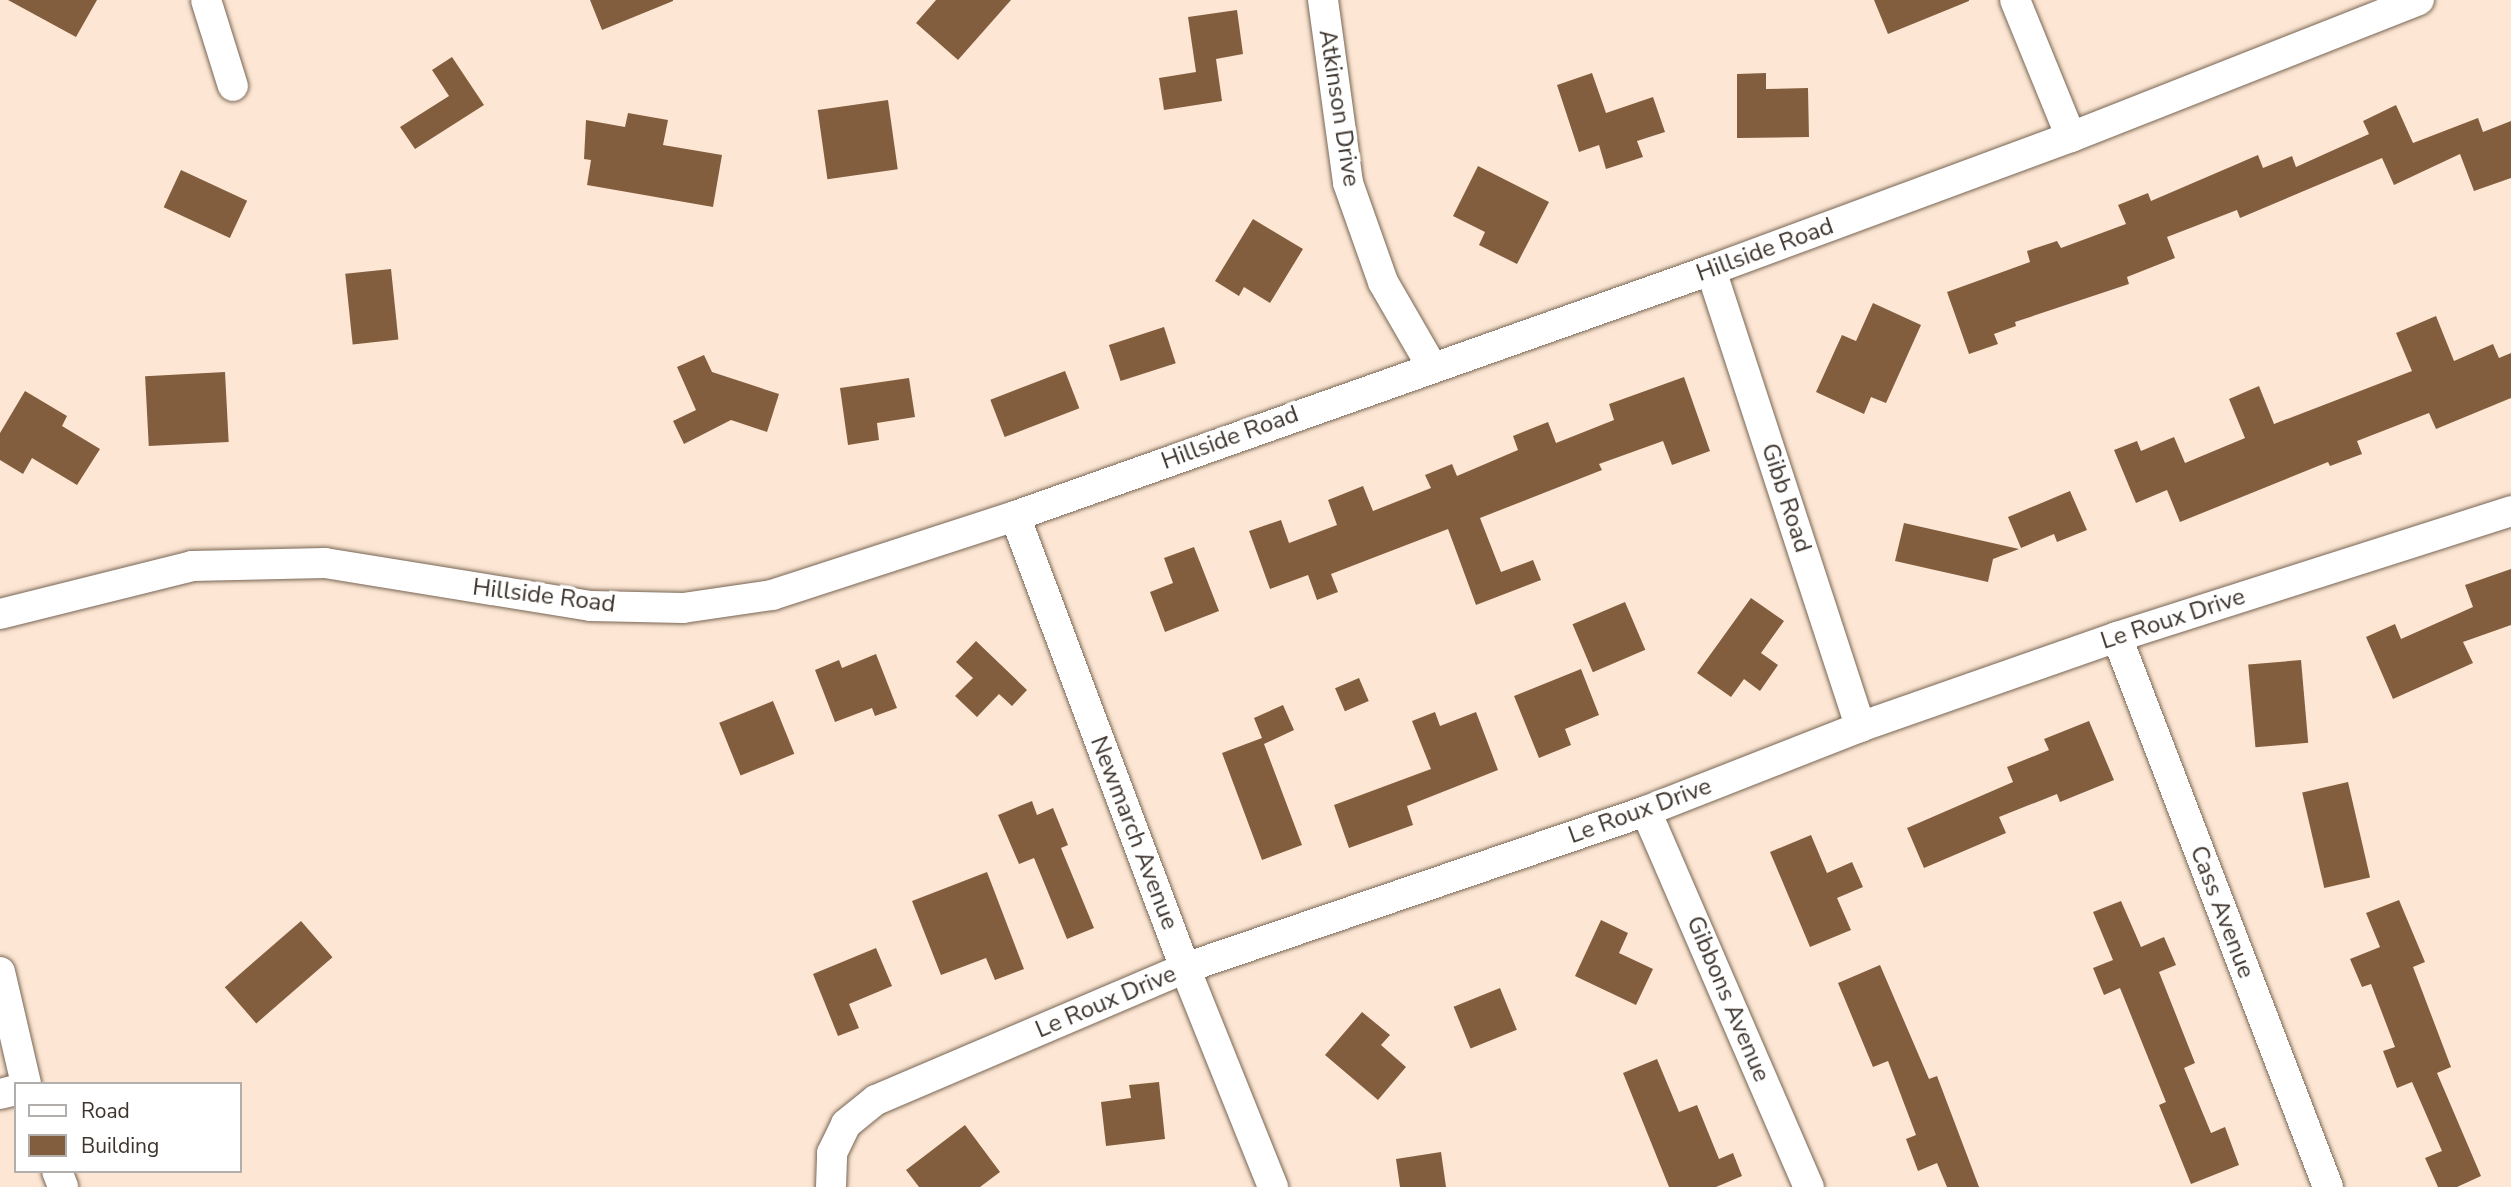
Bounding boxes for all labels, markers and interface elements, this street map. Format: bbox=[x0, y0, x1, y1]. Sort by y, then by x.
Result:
street label: Atkinson Drive bbox=[1312, 28, 1366, 188]
street label: Hillside Road bbox=[1693, 212, 1837, 288]
street label: Hillside Road bbox=[1158, 400, 1302, 476]
street label: Gibb Road bbox=[1755, 440, 1817, 556]
street label: Hillside Road bbox=[471, 573, 617, 619]
street label: Le Roux Drive bbox=[2097, 582, 2249, 656]
street label: Newmarch Avenue bbox=[1084, 732, 1184, 934]
street label: Le Roux Drive bbox=[1565, 772, 1715, 850]
street label: Cass Avenue bbox=[2184, 842, 2260, 982]
street label: Gibbons Avenue bbox=[1680, 912, 1776, 1086]
street label: Le Roux Drive bbox=[1031, 959, 1181, 1045]
legend bbox=[14, 1082, 242, 1173]
text: Road bbox=[81, 1097, 130, 1125]
text: Building bbox=[81, 1132, 159, 1160]

